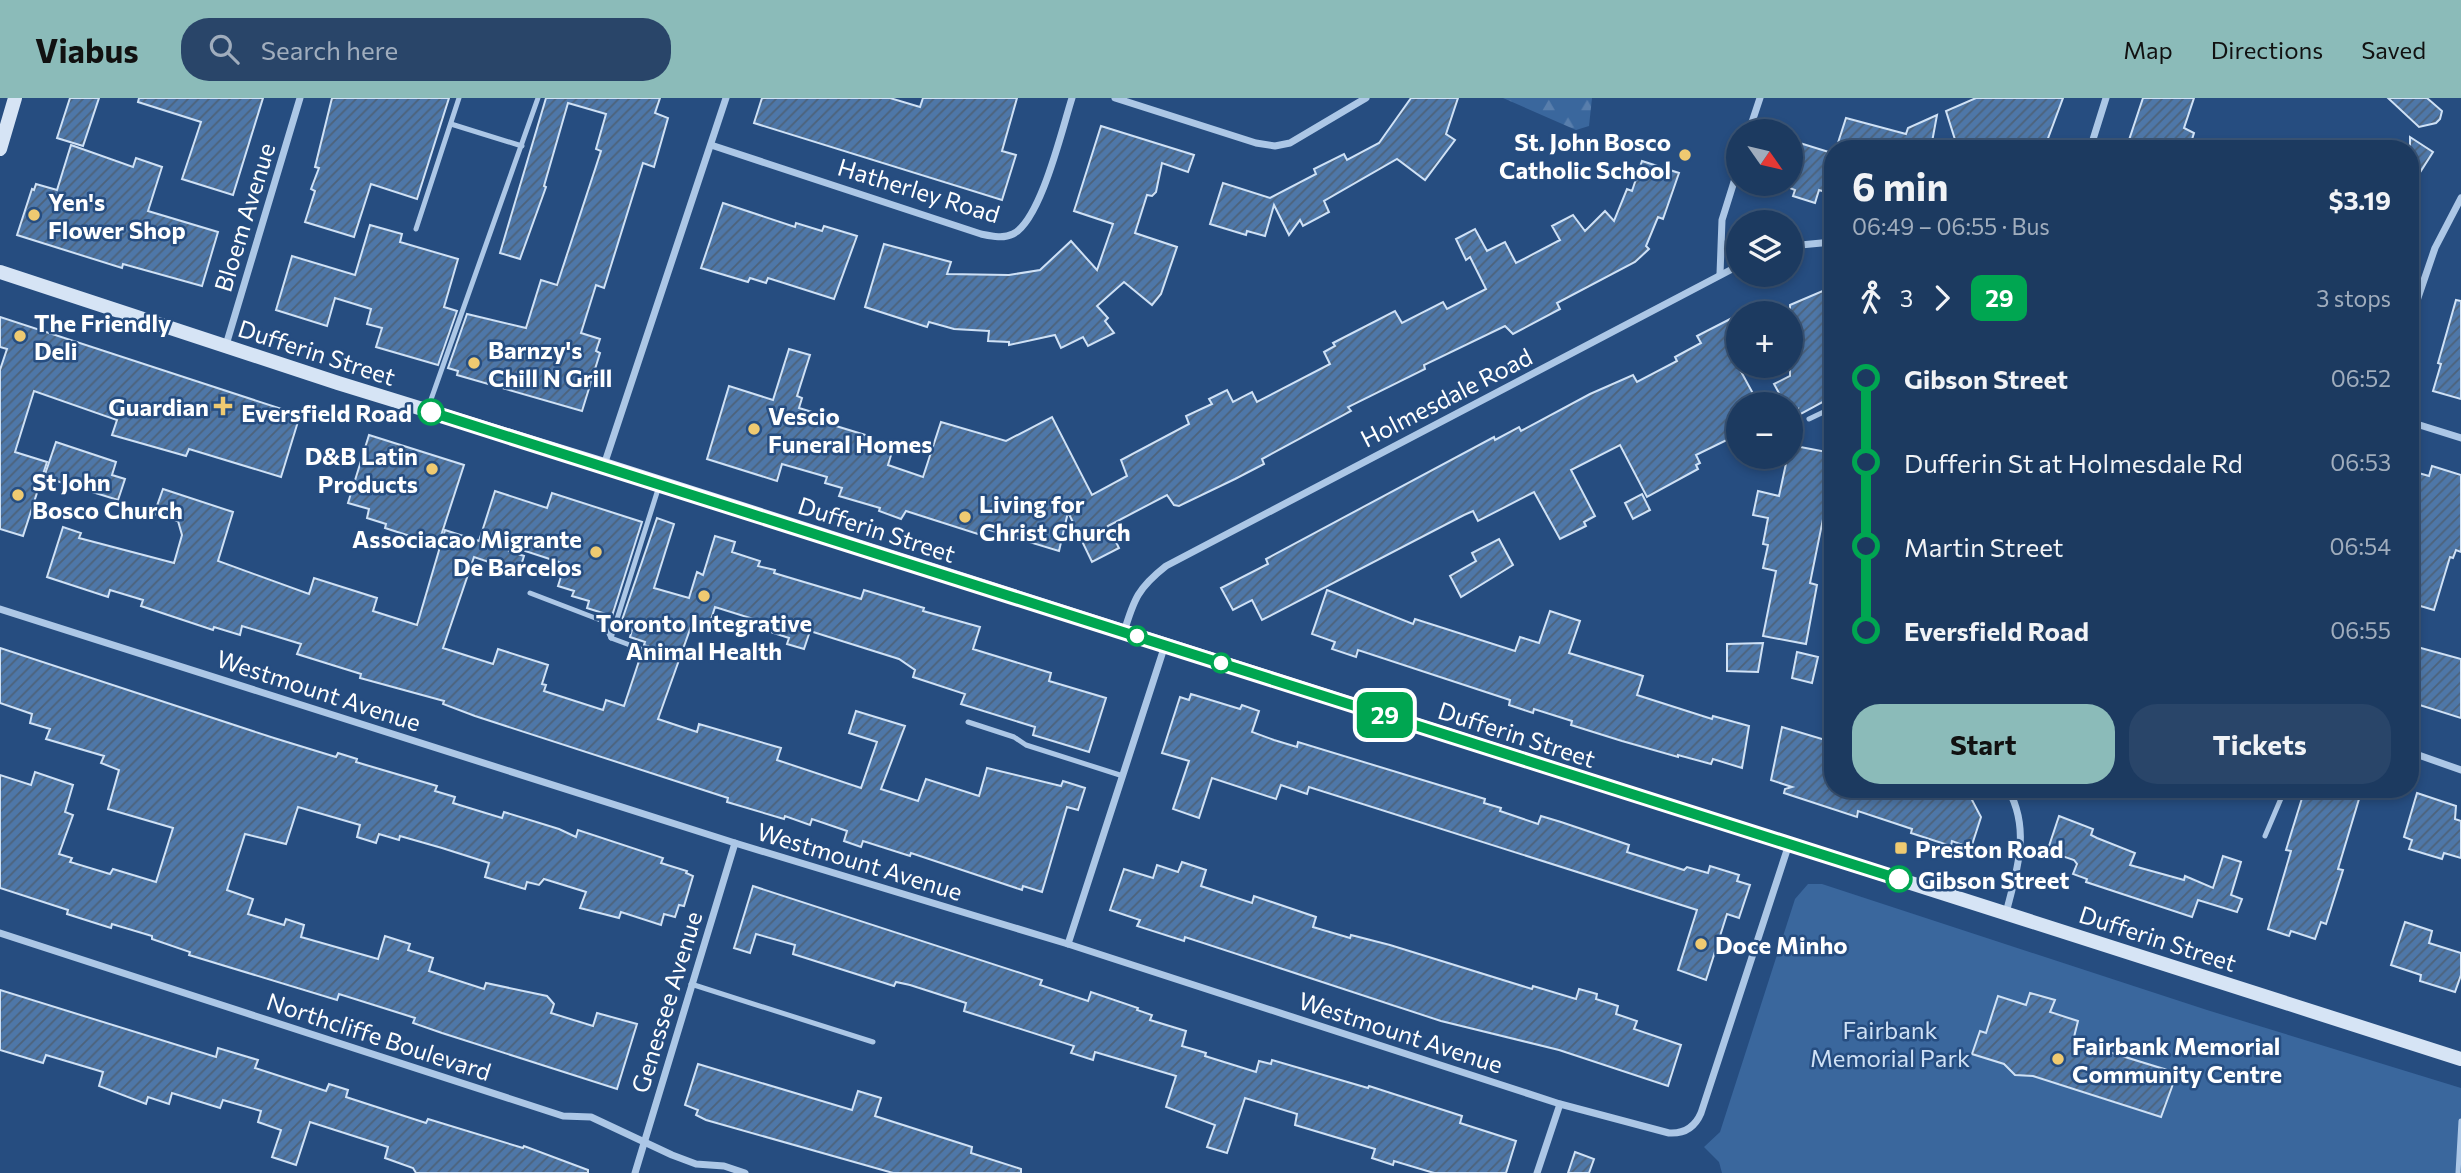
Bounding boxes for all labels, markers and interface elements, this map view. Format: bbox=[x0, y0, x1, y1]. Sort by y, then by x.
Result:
search box bbox=[181, 18, 671, 81]
text: Viabus bbox=[35, 29, 139, 70]
icon: search bbox=[205, 30, 243, 68]
text: Search here bbox=[261, 34, 398, 65]
text: Map bbox=[2123, 35, 2173, 64]
text: Directions bbox=[2211, 35, 2323, 64]
text: Saved bbox=[2361, 35, 2426, 64]
north arrow bbox=[1726, 119, 1802, 196]
map controls bbox=[1726, 119, 1803, 469]
place label: St. John Bosco Catholic School bbox=[1499, 127, 1671, 184]
street label: Bloem Avenue bbox=[208, 139, 280, 295]
marker: St. John Bosco Catholic School bbox=[1677, 147, 1693, 163]
street label: Hatherley Road bbox=[834, 152, 1004, 228]
text: 6 min bbox=[1852, 162, 1948, 209]
text: $3.19 bbox=[2329, 184, 2391, 215]
place label: Yen's Flower Shop bbox=[48, 187, 186, 244]
marker: Yen's Flower Shop bbox=[26, 207, 42, 223]
button: layers bbox=[1726, 210, 1803, 287]
text: 06:49 – 06:55 · Bus bbox=[1852, 212, 2050, 240]
icon: walk bbox=[1852, 279, 1890, 317]
icon: forward bbox=[1923, 279, 1961, 317]
text: 29 bbox=[1985, 283, 2013, 312]
text: 3 bbox=[1900, 284, 1913, 312]
text: 3 stops bbox=[2316, 284, 2391, 312]
button: + bbox=[1726, 301, 1803, 378]
place label: The Friendly Deli bbox=[34, 308, 171, 365]
street label: Dufferin Street bbox=[235, 313, 399, 391]
marker: The Friendly Deli bbox=[12, 328, 28, 344]
place label: Barnzy's Chill N Grill bbox=[488, 335, 612, 392]
street label: Holmesdale Road bbox=[1355, 341, 1537, 453]
marker: Barnzy's Chill N Grill bbox=[466, 355, 482, 371]
text: Gibson Street bbox=[1904, 363, 2068, 394]
text: 06:52 bbox=[2331, 364, 2391, 392]
place label: Guardian bbox=[108, 392, 209, 421]
button: − bbox=[1726, 392, 1803, 469]
marker: Guardian bbox=[215, 398, 231, 414]
place label: Eversfield Road bbox=[241, 398, 412, 427]
marker: Eversfield Road bbox=[418, 399, 444, 425]
place label: Vescio Funeral Homes bbox=[768, 401, 932, 458]
marker: Vescio Funeral Homes bbox=[746, 421, 762, 437]
place label: D&B Latin Products bbox=[305, 441, 418, 498]
text: Dufferin St at Holmesdale Rd bbox=[1904, 447, 2243, 478]
text: 06:53 bbox=[2330, 448, 2391, 476]
marker: D&B Latin Products bbox=[424, 461, 440, 477]
place label: St John Bosco Church bbox=[32, 467, 183, 524]
marker: St John Bosco Church bbox=[10, 487, 26, 503]
place label: Living for Christ Church bbox=[979, 489, 1131, 546]
street label: Dufferin Street bbox=[795, 490, 959, 568]
marker: Living for Christ Church bbox=[957, 509, 973, 525]
place label: Associacao Migrante De Barcelos bbox=[352, 524, 582, 581]
text: Martin Street bbox=[1904, 531, 2063, 562]
text: 06:54 bbox=[2330, 532, 2391, 560]
marker: Associacao Migrante De Barcelos bbox=[588, 544, 604, 560]
marker: Toronto Integrative Animal Health bbox=[696, 588, 712, 604]
place label: Toronto Integrative Animal Health bbox=[596, 608, 812, 665]
text: Eversfield Road bbox=[1904, 615, 2089, 646]
text: 06:55 bbox=[2330, 616, 2391, 644]
unlabelled marker bbox=[1127, 626, 1147, 646]
street label: Westmount Avenue bbox=[213, 643, 425, 737]
unlabelled marker bbox=[1211, 653, 1231, 673]
line badge: 29 bbox=[1354, 692, 1416, 738]
street label: Dufferin Street bbox=[1435, 695, 1599, 773]
text: 29 bbox=[1371, 700, 1399, 729]
button: Start bbox=[1852, 704, 2115, 784]
button: Tickets bbox=[2129, 704, 2391, 784]
street label: Westmount Avenue bbox=[754, 816, 966, 906]
place label: Preston Road bbox=[1915, 834, 2063, 863]
marker: Preston Road bbox=[1893, 840, 1909, 856]
place label: Gibson Street bbox=[1918, 865, 2069, 894]
marker: Gibson Street bbox=[1886, 866, 1912, 892]
street label: Dufferin Street bbox=[2076, 899, 2240, 977]
street label: Genessee Avenue bbox=[625, 908, 707, 1096]
place label: Doce Minho bbox=[1715, 930, 1848, 959]
marker: Doce Minho bbox=[1693, 936, 1709, 952]
street label: Westmount Avenue bbox=[1295, 985, 1507, 1079]
street label: Northcliffe Boulevard bbox=[263, 986, 495, 1086]
park label: Fairbank Memorial Park bbox=[1810, 1015, 1970, 1072]
place label: Fairbank Memorial Community Centre bbox=[2072, 1031, 2282, 1088]
marker: Fairbank Memorial Community Centre bbox=[2050, 1051, 2066, 1067]

